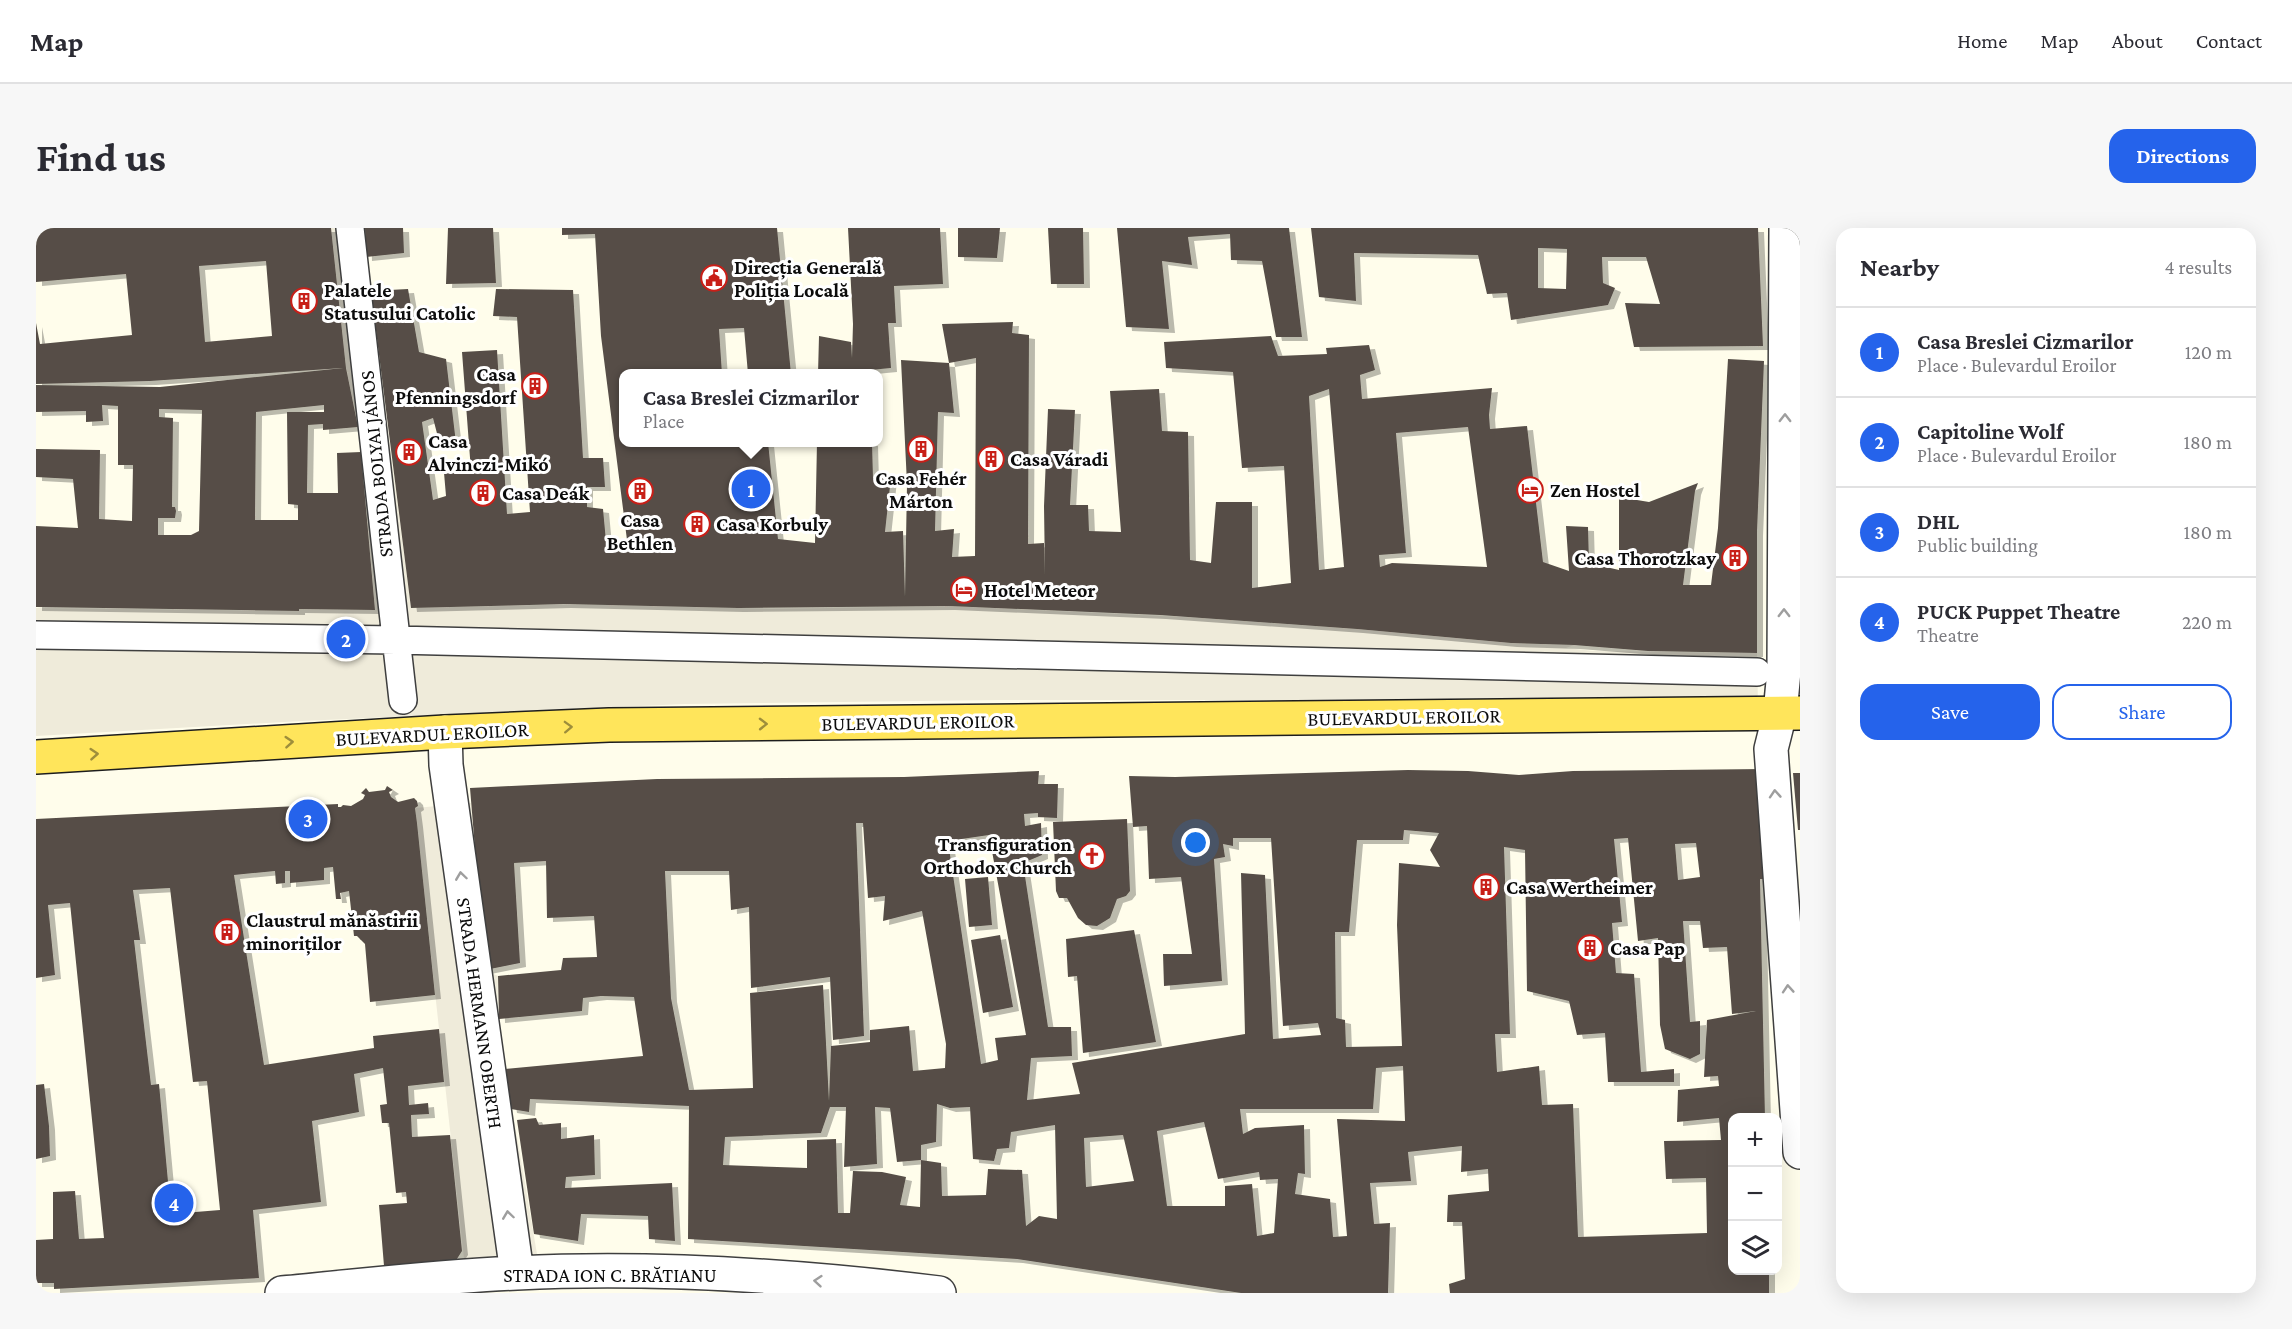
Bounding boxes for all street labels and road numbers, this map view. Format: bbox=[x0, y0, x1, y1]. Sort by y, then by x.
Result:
street label: STRADA BOLYAI JÁNOS bbox=[355, 369, 398, 558]
street label: BULEVARDUL EROILOR bbox=[1307, 704, 1502, 730]
street label: BULEVARDUL EROILOR bbox=[821, 709, 1016, 735]
street label: BULEVARDUL EROILOR bbox=[335, 718, 530, 750]
street label: STRADA HERMANN OBERTH bbox=[453, 896, 507, 1130]
street label: STRADA ION C. BRĂTIANU bbox=[503, 1264, 717, 1286]

